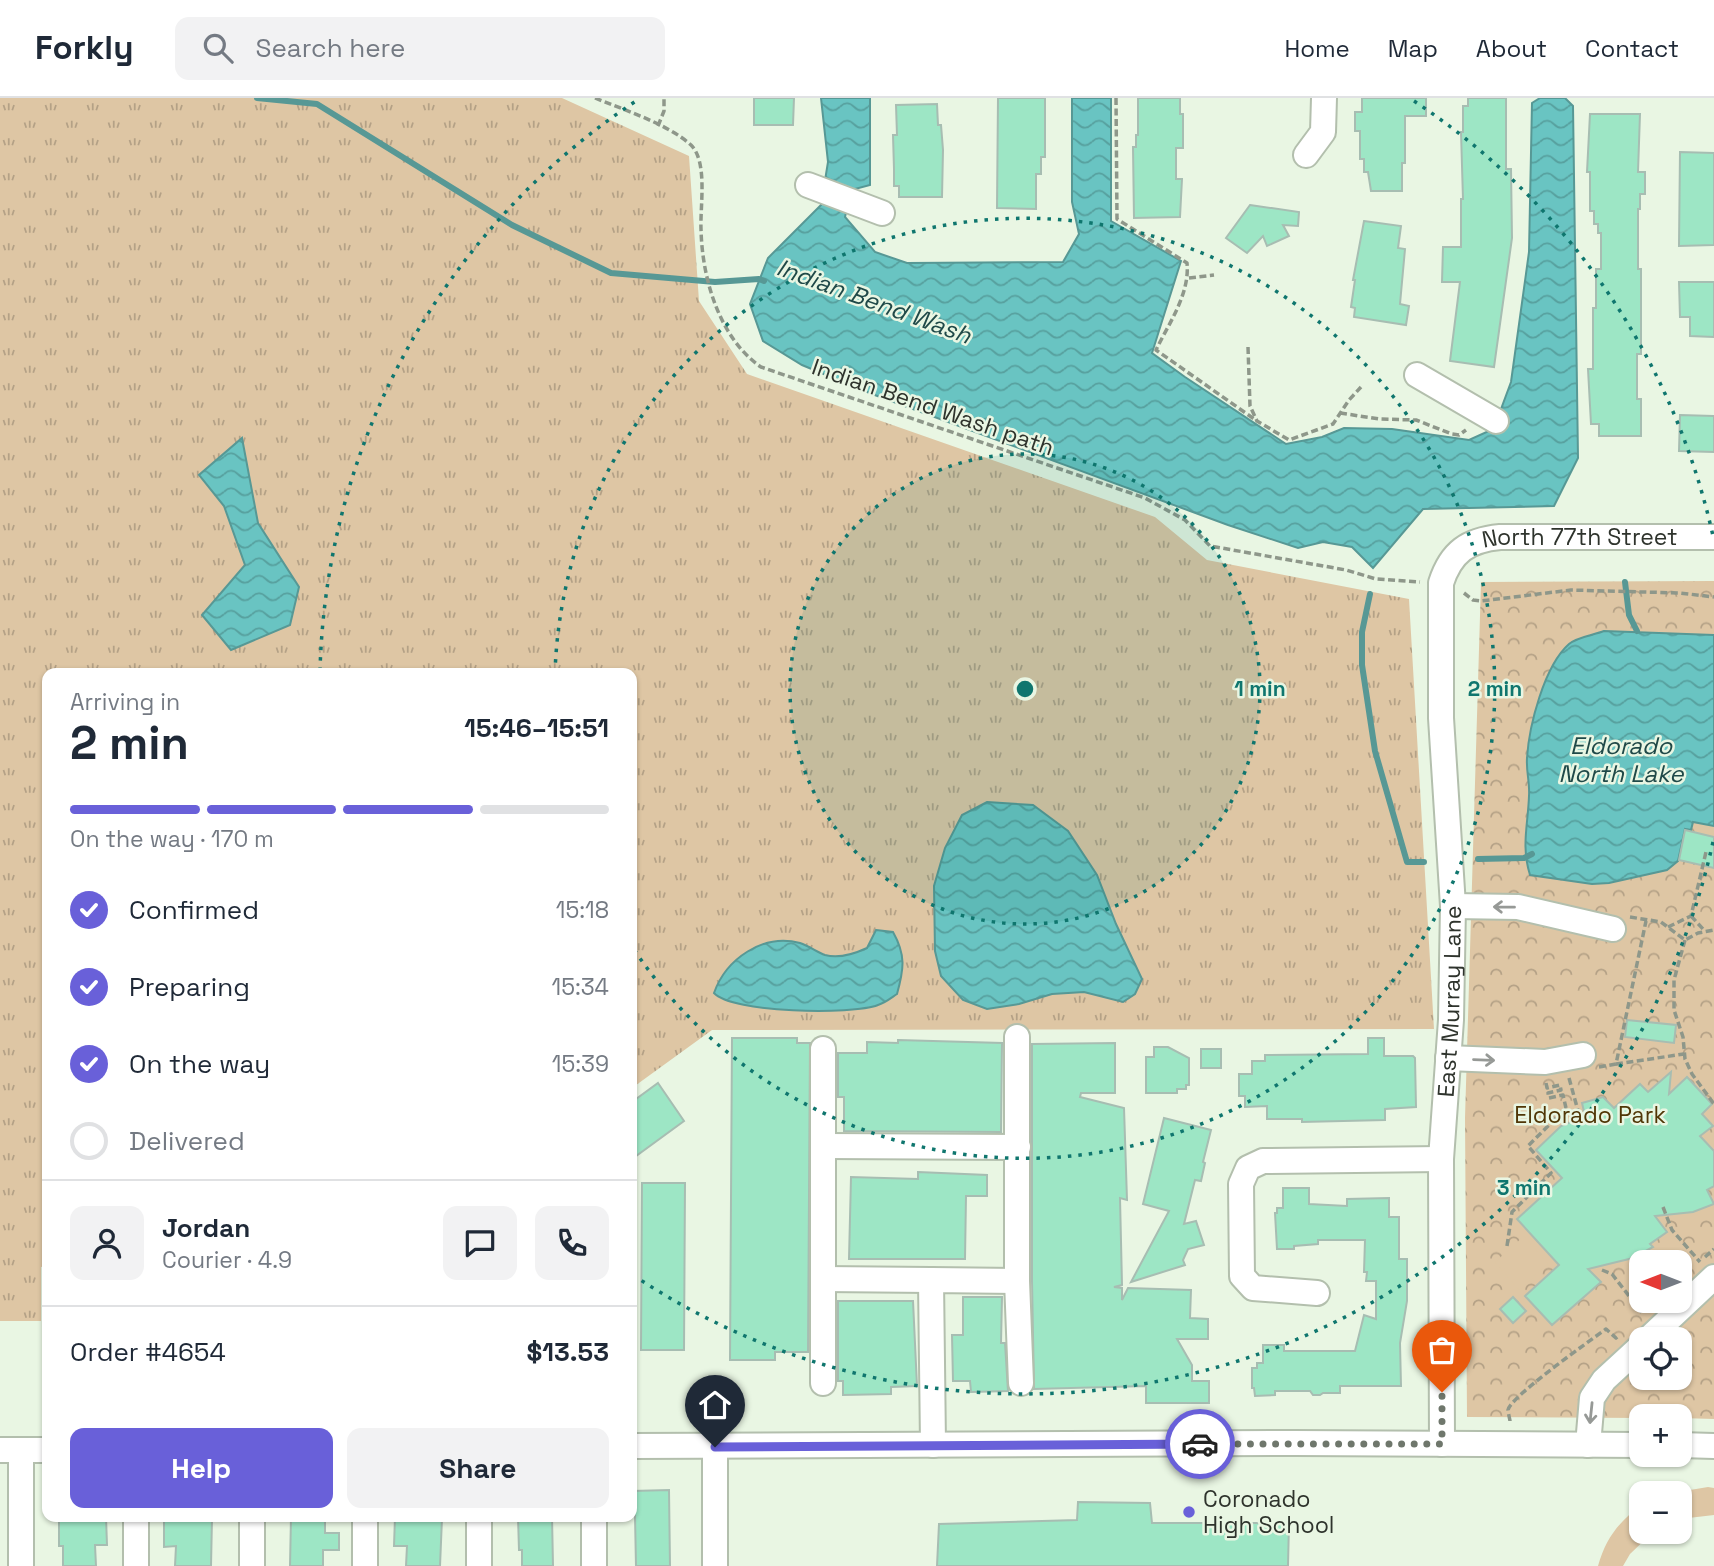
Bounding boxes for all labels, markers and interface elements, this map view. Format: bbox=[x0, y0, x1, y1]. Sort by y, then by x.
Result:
search box bbox=[175, 17, 665, 80]
text: Forkly bbox=[35, 27, 133, 69]
icon: search bbox=[199, 29, 237, 67]
text: Search here bbox=[255, 31, 405, 65]
text: Home bbox=[1284, 33, 1350, 64]
text: Map bbox=[1388, 33, 1438, 64]
text: About bbox=[1476, 33, 1547, 64]
text: Contact bbox=[1585, 33, 1679, 64]
water label: Indian Bend Wash bbox=[773, 251, 977, 351]
street label: Indian Bend Wash path bbox=[808, 351, 1058, 463]
street label: North 77th Street bbox=[1479, 522, 1678, 555]
text: 1 min bbox=[1234, 675, 1286, 702]
text: 2 min bbox=[1468, 675, 1522, 702]
centre of rings bbox=[1013, 677, 1037, 701]
text: Arriving in bbox=[70, 687, 180, 717]
text: 15:46–15:51 bbox=[464, 711, 609, 745]
text: 2 min bbox=[70, 714, 189, 772]
water label: Eldorado North Lake bbox=[1558, 730, 1684, 789]
text: On the way · 170 m bbox=[70, 824, 274, 854]
icon: check bbox=[70, 891, 108, 929]
text: Confirmed bbox=[129, 893, 259, 927]
text: 15:18 bbox=[556, 895, 609, 925]
one-way arrow bbox=[1493, 900, 1516, 914]
street label: East Murray Lane bbox=[1430, 905, 1468, 1098]
icon: check bbox=[70, 968, 108, 1006]
text: Preparing bbox=[129, 970, 250, 1004]
text: 15:34 bbox=[552, 972, 609, 1002]
icon: check bbox=[70, 1045, 108, 1083]
text: On the way bbox=[129, 1047, 270, 1081]
text: 15:39 bbox=[552, 1049, 609, 1079]
one-way arrow bbox=[1472, 1053, 1495, 1066]
park label: Eldorado Park bbox=[1514, 1100, 1666, 1130]
text: Delivered bbox=[129, 1124, 245, 1158]
text: 3 min bbox=[1497, 1174, 1551, 1201]
button: person bbox=[70, 1206, 144, 1280]
button: chat bbox=[443, 1206, 517, 1280]
button: phone bbox=[535, 1206, 609, 1280]
text: Jordan bbox=[162, 1211, 250, 1245]
text: Courier · 4.9 bbox=[162, 1245, 292, 1275]
north arrow bbox=[1629, 1250, 1692, 1312]
map controls bbox=[1629, 1250, 1692, 1544]
pin bbox=[1412, 1320, 1472, 1392]
button: locate bbox=[1629, 1327, 1692, 1390]
icon: bag bbox=[1423, 1331, 1461, 1369]
text: Order #4654 bbox=[70, 1335, 226, 1369]
text: $13.53 bbox=[527, 1335, 609, 1369]
pin bbox=[685, 1375, 745, 1447]
icon: home bbox=[696, 1386, 734, 1424]
one-way arrow bbox=[1584, 1401, 1597, 1424]
button: + bbox=[1629, 1404, 1692, 1467]
courier bbox=[1165, 1409, 1235, 1479]
icon: car bbox=[1181, 1425, 1219, 1463]
button: Help bbox=[70, 1428, 333, 1508]
button: Share bbox=[347, 1428, 609, 1508]
button: − bbox=[1629, 1481, 1692, 1544]
place label: Coronado High School bbox=[1203, 1484, 1335, 1540]
marker: Coronado High School bbox=[1181, 1504, 1197, 1520]

